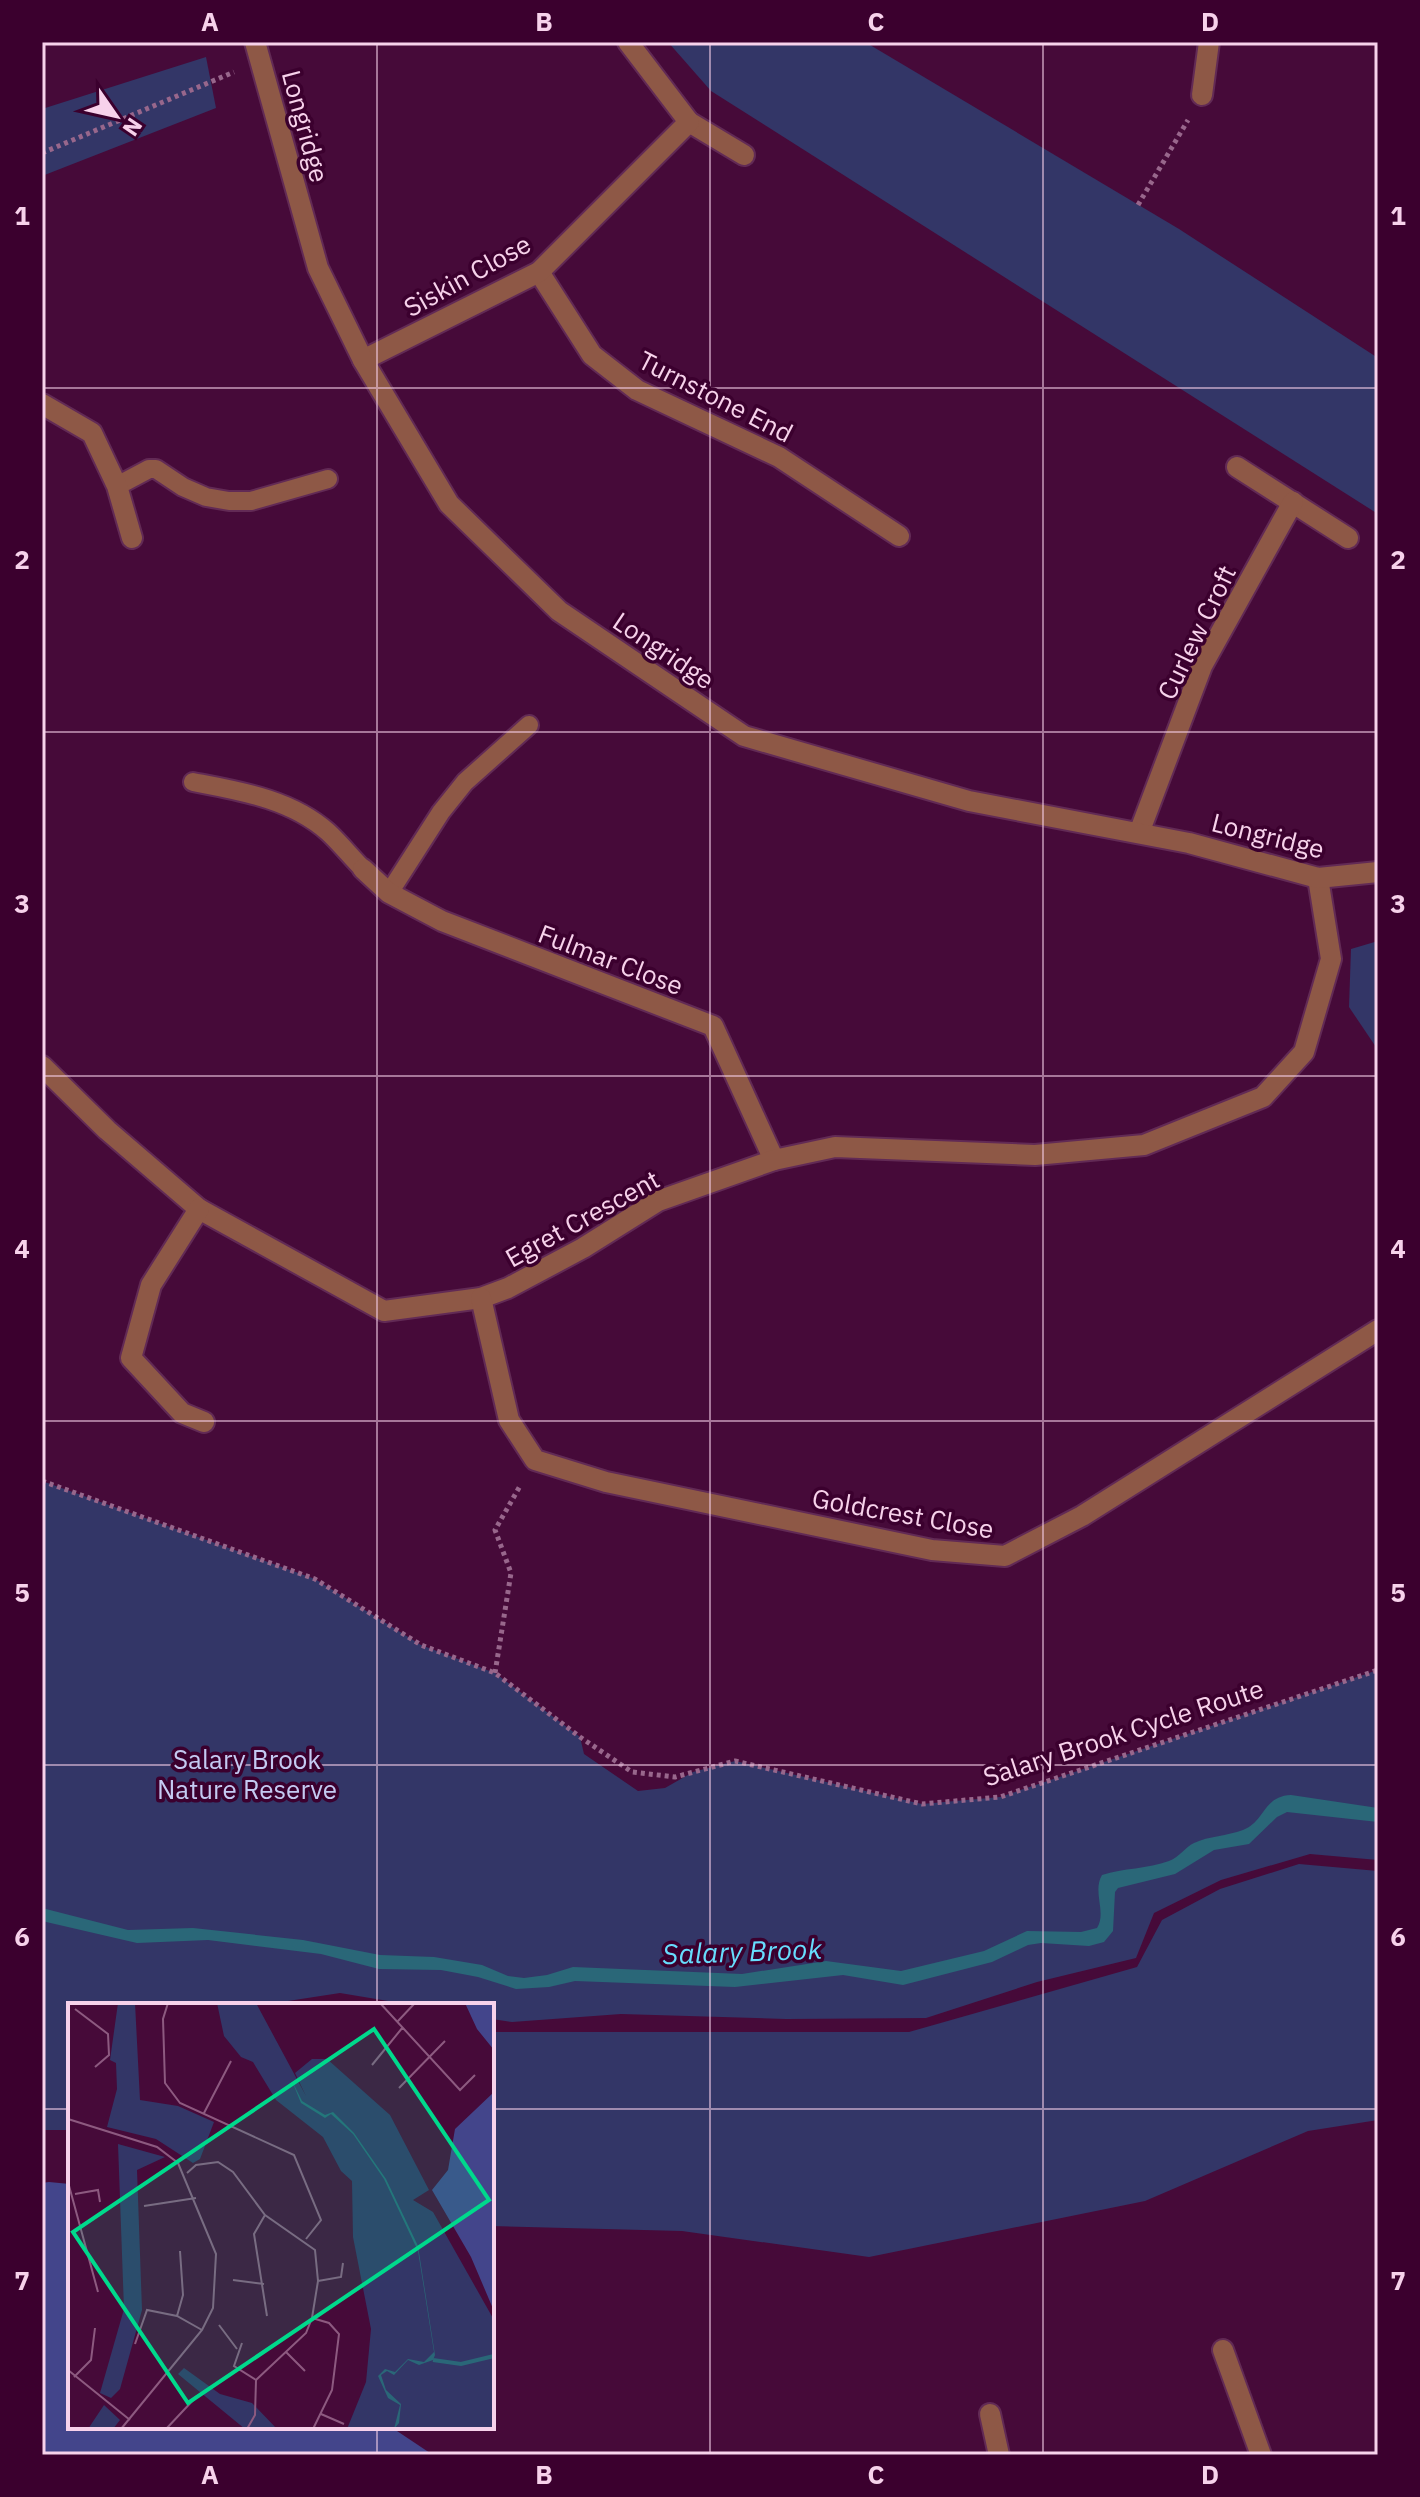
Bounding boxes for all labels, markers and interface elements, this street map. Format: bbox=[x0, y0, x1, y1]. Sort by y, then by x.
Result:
text: A bbox=[201, 4, 219, 38]
text: B bbox=[535, 4, 553, 38]
text: C bbox=[868, 4, 885, 38]
text: D bbox=[1201, 4, 1219, 38]
street label: Longridge bbox=[275, 66, 337, 186]
north arrow bbox=[76, 76, 156, 156]
text: N bbox=[117, 113, 149, 142]
text: 1 bbox=[14, 198, 30, 232]
text: 1 bbox=[1390, 198, 1406, 232]
street label: Siskin Close bbox=[397, 226, 537, 324]
street label: Turnstone End bbox=[633, 343, 799, 449]
text: 2 bbox=[14, 542, 30, 576]
text: 2 bbox=[1390, 542, 1406, 576]
street label: Curlew Croft bbox=[1149, 559, 1243, 705]
street label: Longridge bbox=[607, 604, 721, 696]
street label: Longridge bbox=[1208, 805, 1328, 865]
text: 3 bbox=[14, 886, 30, 920]
text: 3 bbox=[1390, 886, 1406, 920]
street label: Fulmar Close bbox=[534, 916, 688, 1002]
street label: Egret Crescent bbox=[499, 1162, 665, 1274]
text: 4 bbox=[14, 1231, 30, 1265]
text: 4 bbox=[1390, 1231, 1406, 1265]
street label: Goldcrest Close bbox=[809, 1480, 997, 1546]
text: 5 bbox=[14, 1575, 30, 1609]
text: 5 bbox=[1390, 1575, 1406, 1609]
street label: Salary Brook Cycle Route bbox=[979, 1671, 1267, 1793]
park label: Salary Brook Nature Reserve bbox=[157, 1742, 337, 1806]
text: 6 bbox=[14, 1919, 30, 1953]
text: 6 bbox=[1390, 1919, 1406, 1953]
water label: Salary Brook bbox=[662, 1930, 823, 1972]
inset map bbox=[68, 2003, 494, 2429]
text: 7 bbox=[14, 2263, 30, 2297]
text: 7 bbox=[1390, 2263, 1406, 2297]
text: A bbox=[201, 2457, 219, 2491]
text: B bbox=[535, 2457, 553, 2491]
text: C bbox=[868, 2457, 885, 2491]
text: D bbox=[1201, 2457, 1219, 2491]

